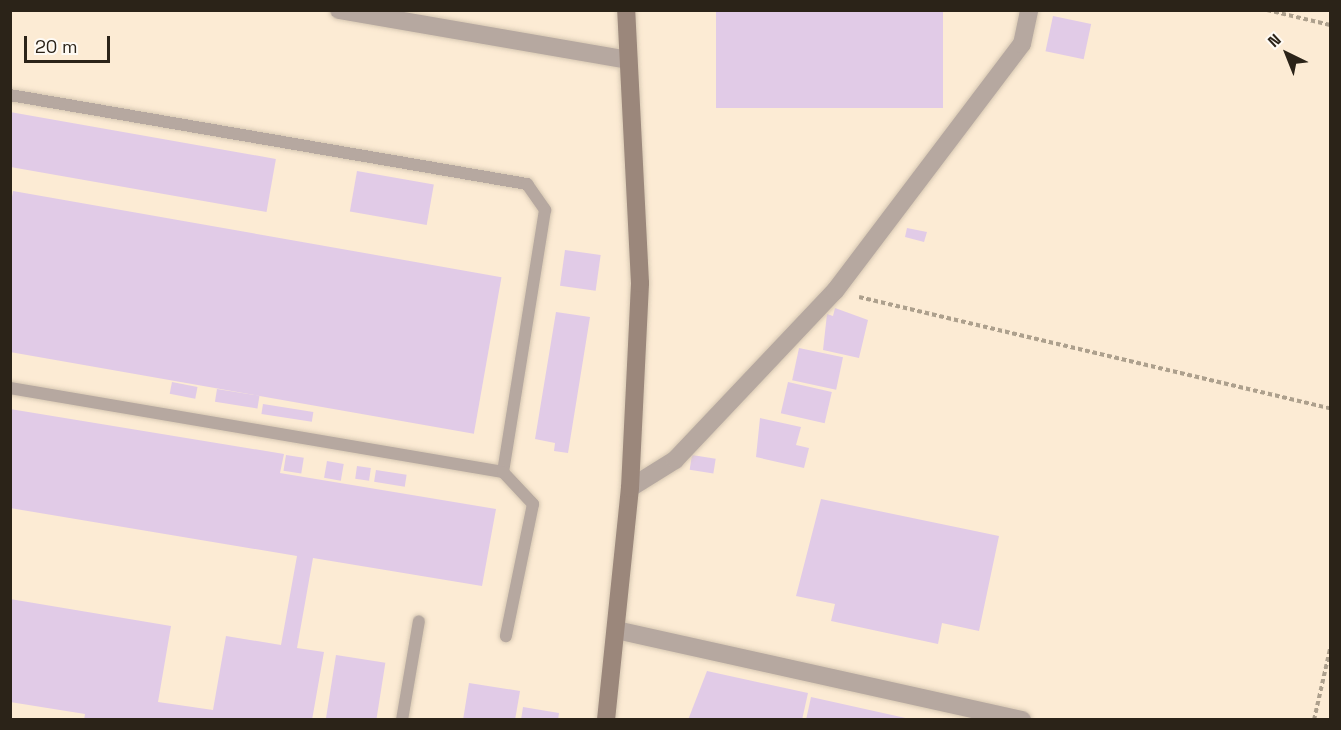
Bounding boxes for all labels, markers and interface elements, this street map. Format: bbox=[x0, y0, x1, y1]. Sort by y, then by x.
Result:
scale bar bbox=[27, 24, 112, 62]
north arrow bbox=[1257, 24, 1317, 84]
text: N bbox=[1263, 29, 1285, 52]
text: 20 m bbox=[35, 35, 78, 58]

